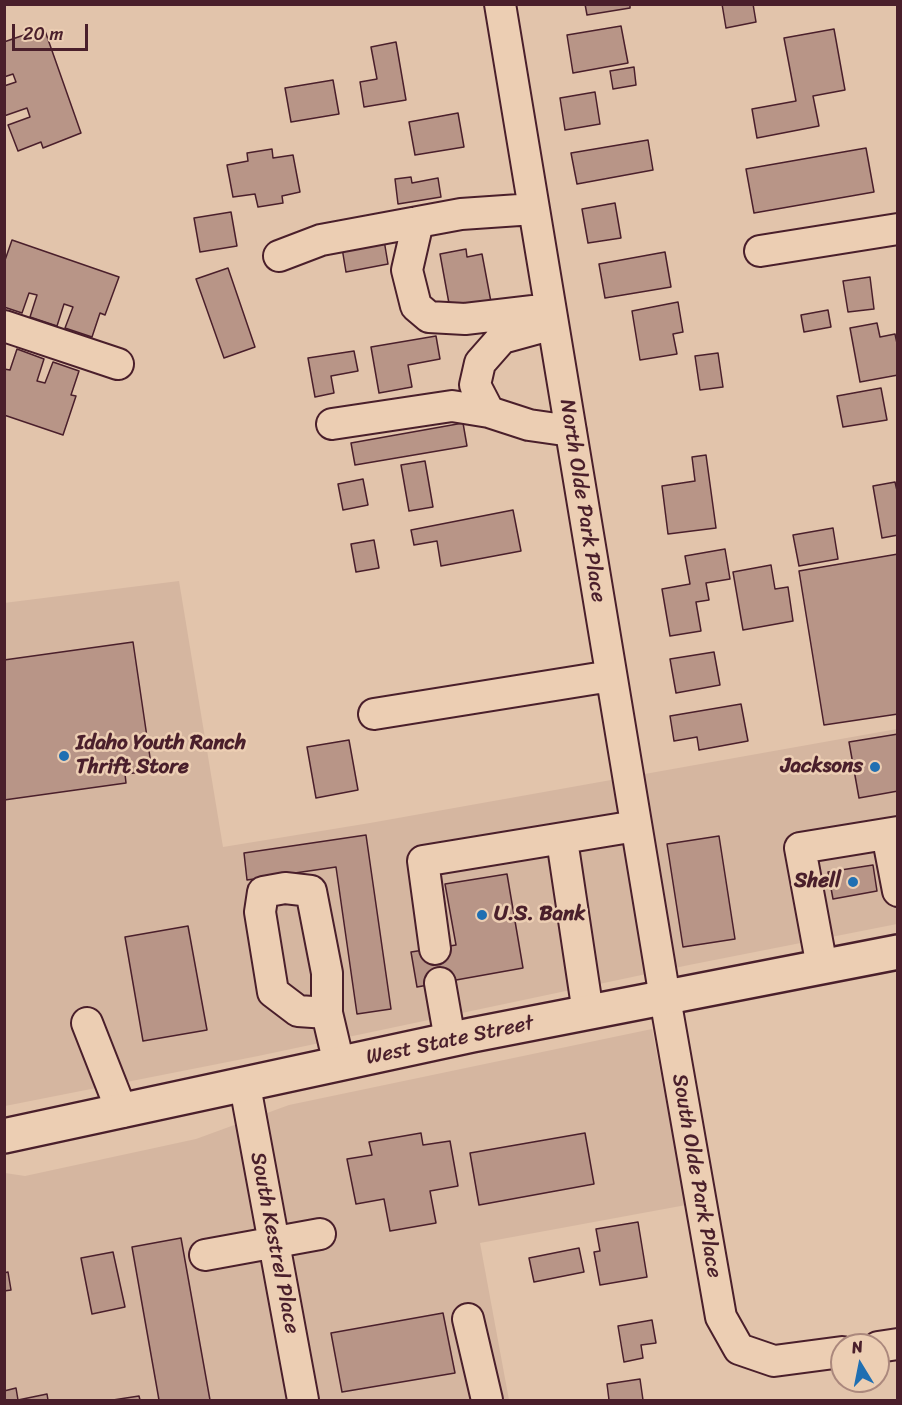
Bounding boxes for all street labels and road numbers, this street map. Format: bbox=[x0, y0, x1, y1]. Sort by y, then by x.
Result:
street label: North Olde Park Place bbox=[553, 398, 611, 604]
street label: West State Street bbox=[364, 1011, 536, 1071]
street label: South Olde Park Place bbox=[666, 1072, 726, 1280]
street label: South Kestrel Place bbox=[244, 1150, 304, 1336]

